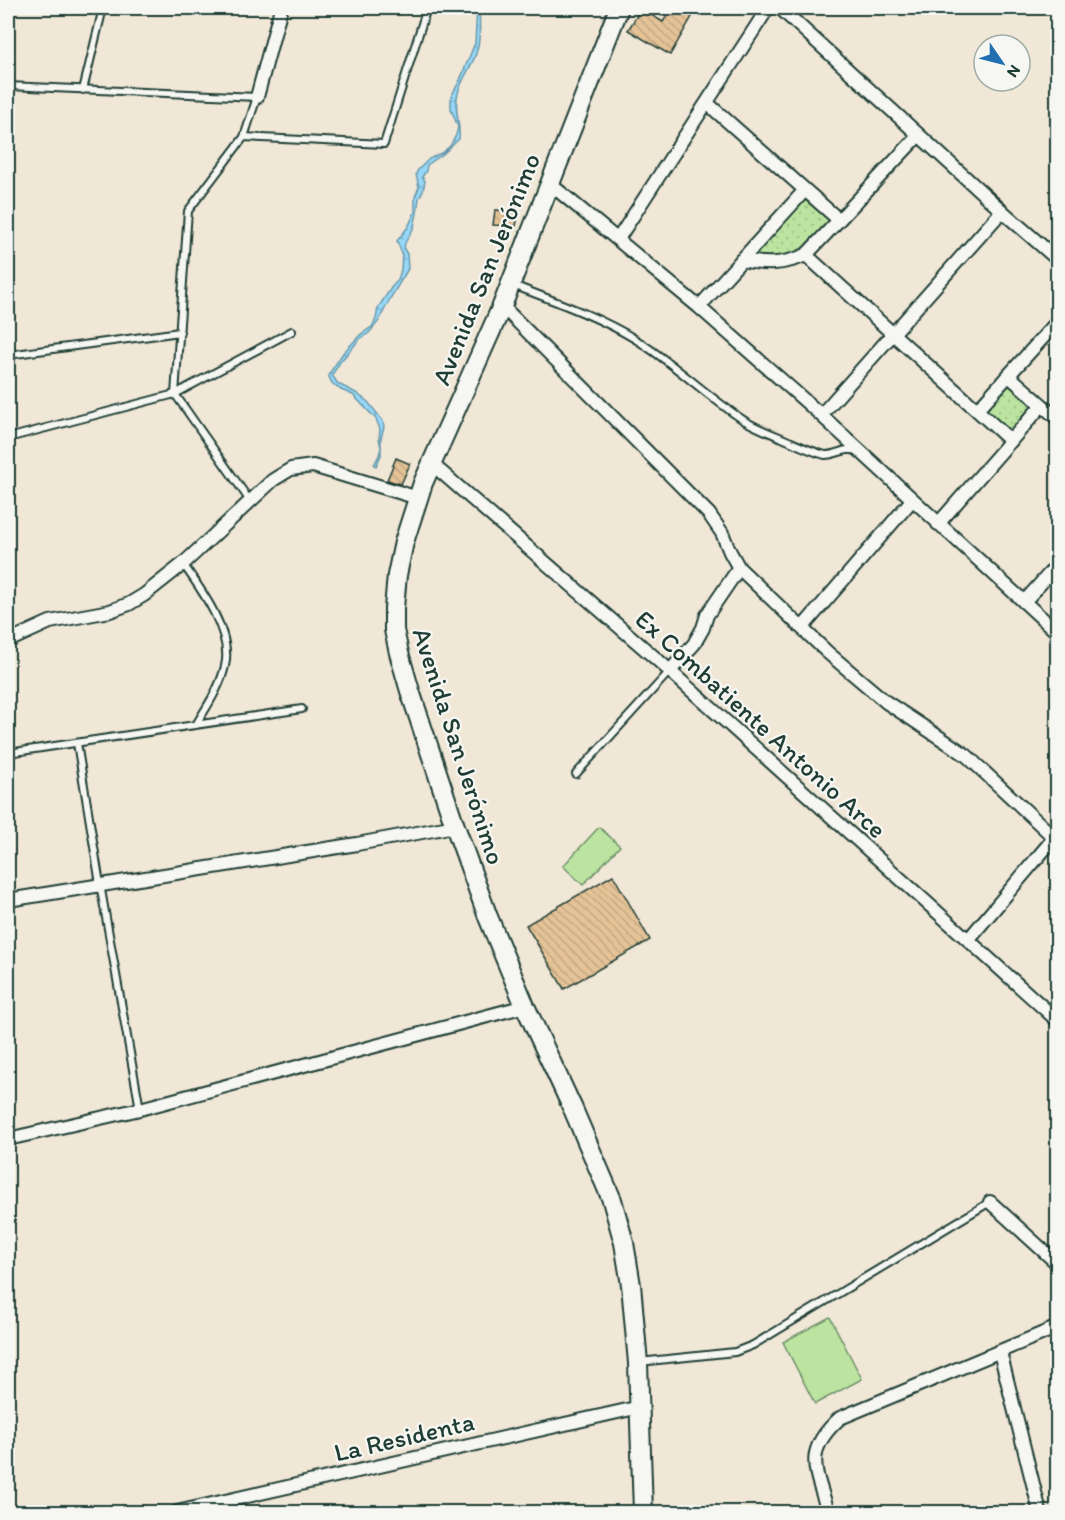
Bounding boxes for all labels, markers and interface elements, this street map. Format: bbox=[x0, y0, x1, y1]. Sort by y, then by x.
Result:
north arrow bbox=[972, 33, 1032, 93]
text: N bbox=[1003, 61, 1025, 81]
street label: Avenida San Jerónimo bbox=[425, 148, 547, 390]
street label: Ex Combatiente Antonio Arce bbox=[629, 603, 893, 845]
street label: Avenida San Jerónimo bbox=[406, 623, 512, 869]
street label: La Residenta bbox=[331, 1405, 477, 1469]

